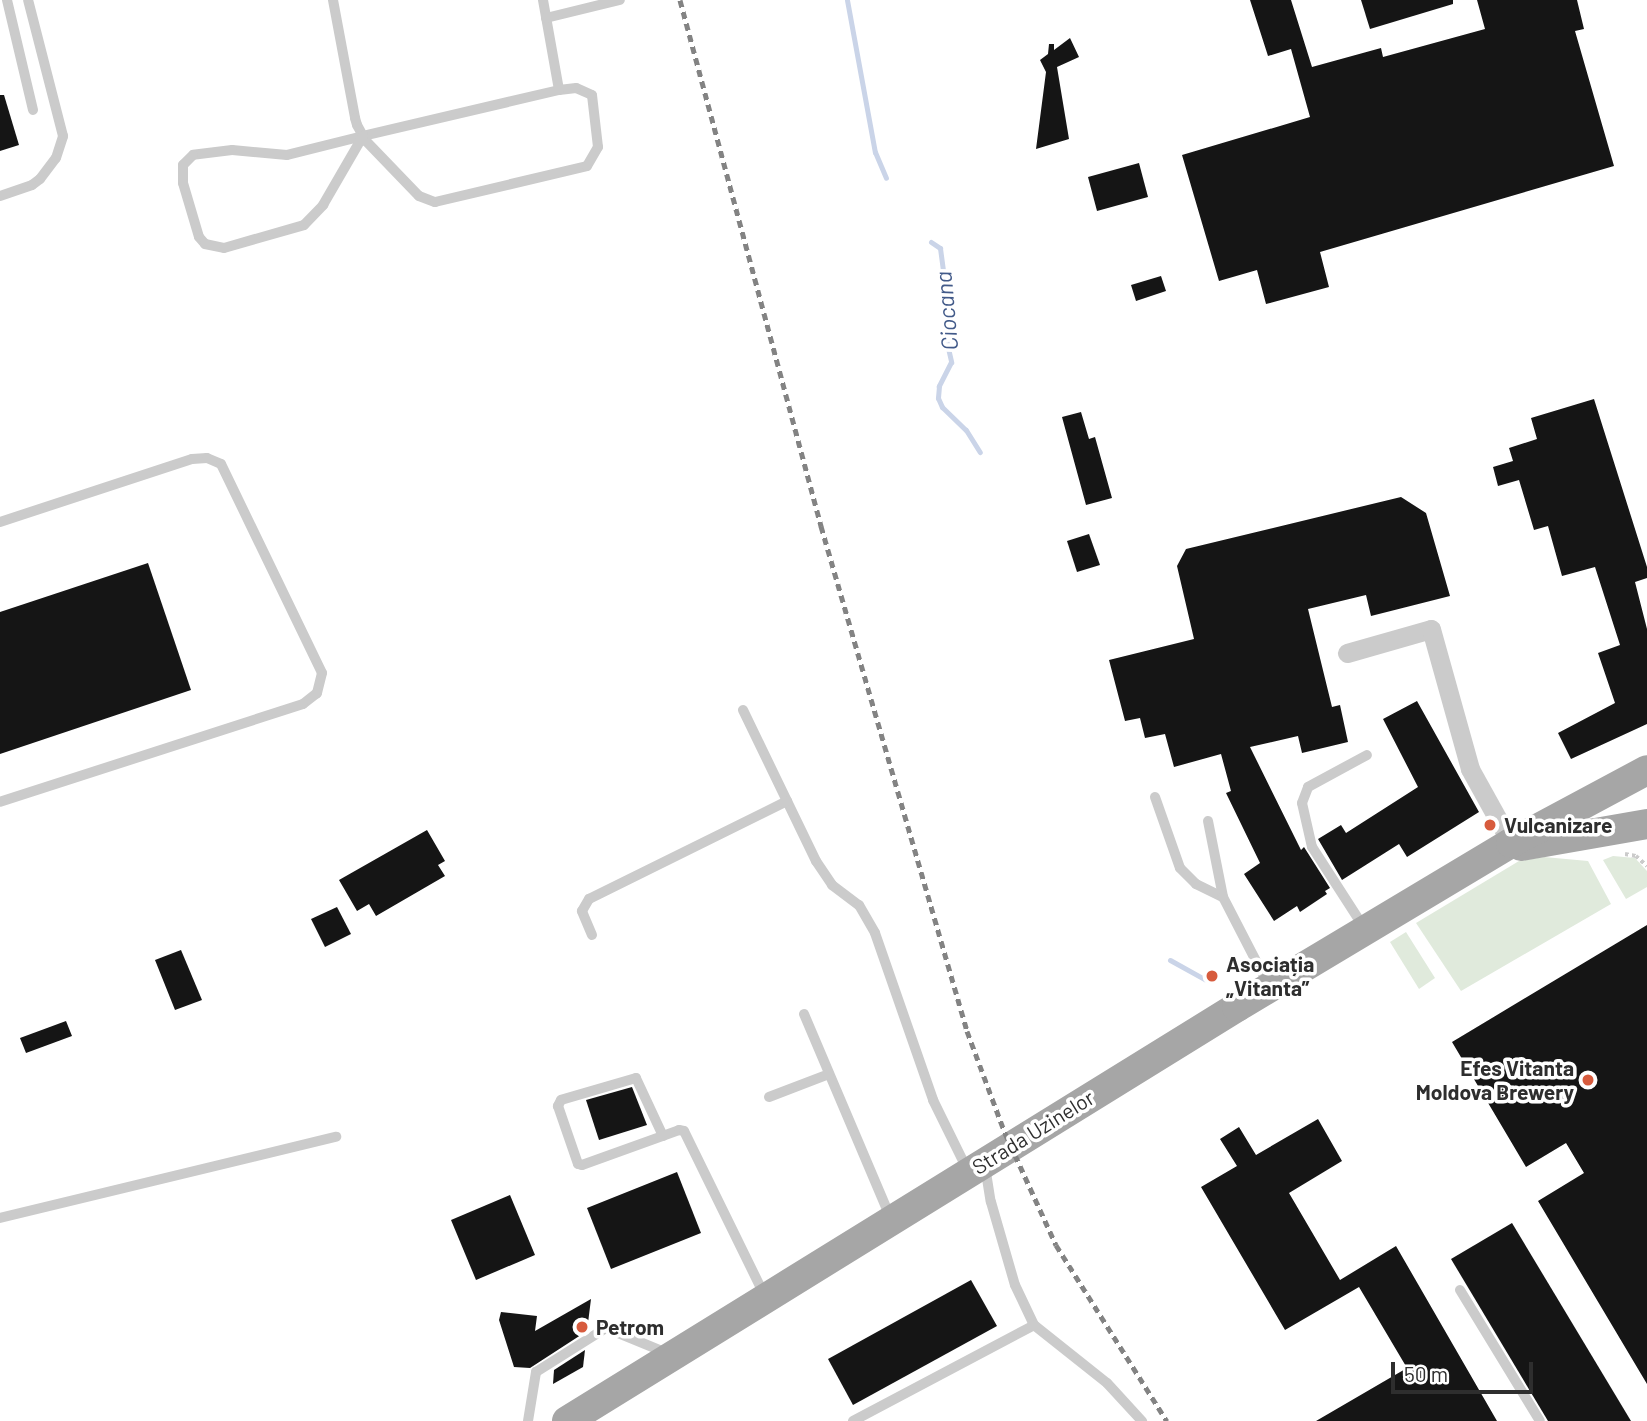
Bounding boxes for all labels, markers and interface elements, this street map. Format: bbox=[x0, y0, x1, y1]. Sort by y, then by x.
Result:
water label: Ciocana bbox=[929, 270, 963, 352]
place label: Vulcanizare bbox=[1504, 812, 1612, 838]
marker: Vulcanizare bbox=[1482, 817, 1498, 833]
place label: Asociația „Vitanta” bbox=[1226, 951, 1314, 1001]
marker: Asociația „Vitanta” bbox=[1204, 968, 1220, 984]
place label: Efes Vitanta Moldova Brewery bbox=[1416, 1055, 1574, 1105]
marker: Efes Vitanta Moldova Brewery bbox=[1580, 1072, 1596, 1088]
street label: Strada Uzinelor bbox=[967, 1084, 1099, 1180]
place label: Petrom bbox=[596, 1314, 664, 1340]
marker: Petrom bbox=[574, 1319, 590, 1335]
scale bar bbox=[1395, 1348, 1537, 1392]
text: 50 m bbox=[1404, 1361, 1448, 1386]

